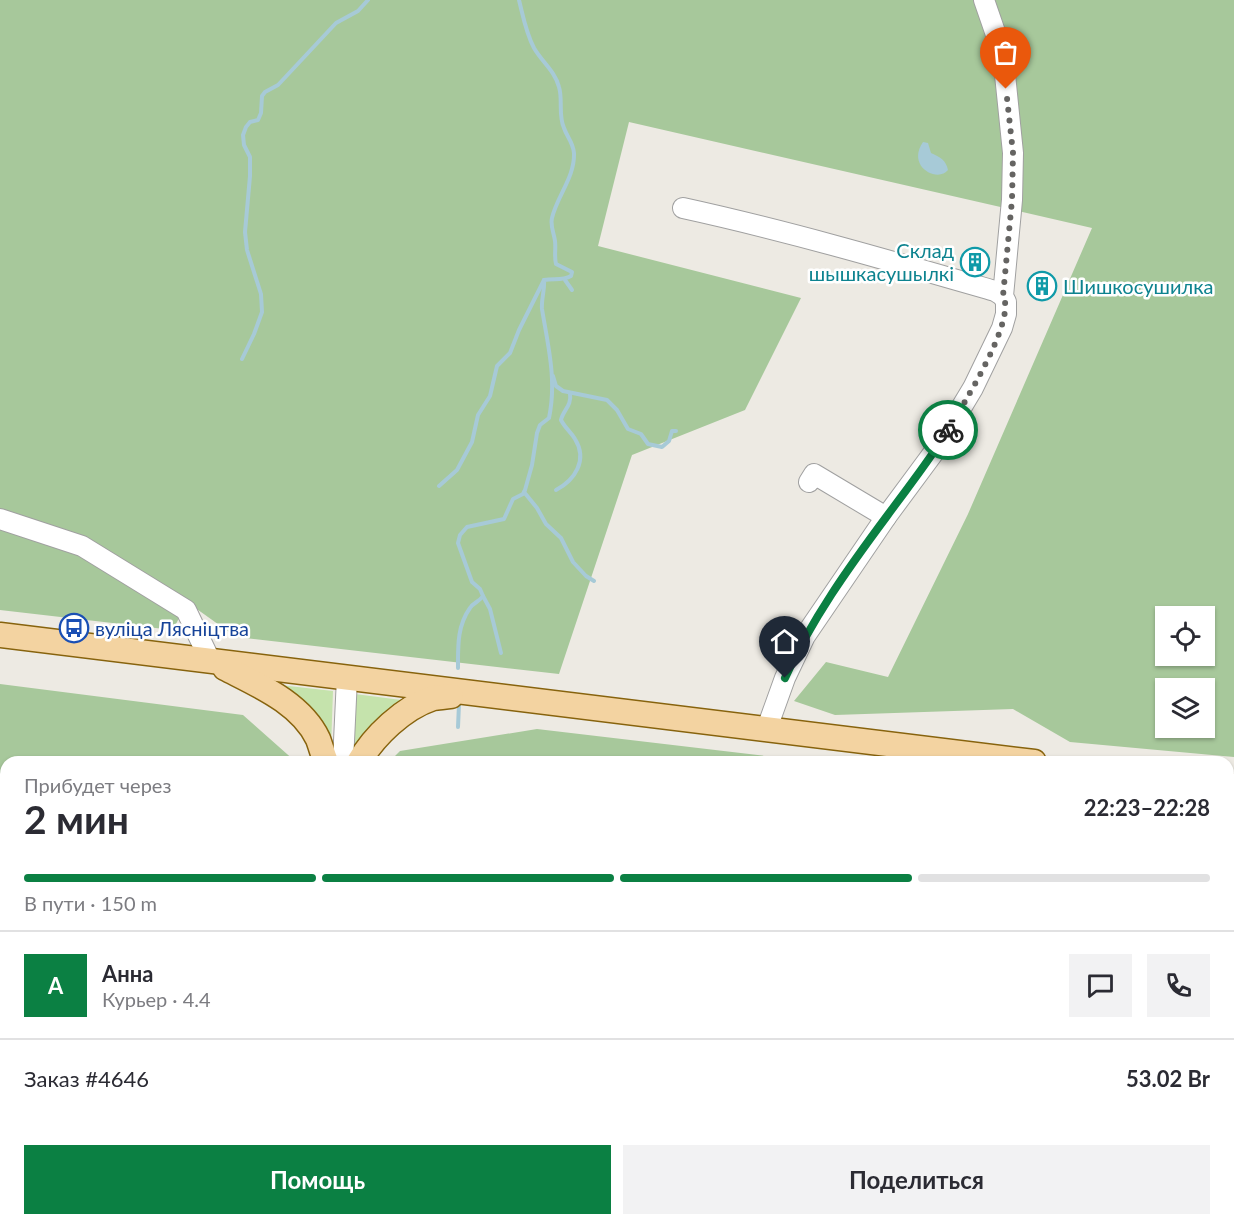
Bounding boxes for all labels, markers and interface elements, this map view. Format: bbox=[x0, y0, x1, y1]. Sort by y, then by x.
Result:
pin bbox=[980, 27, 1031, 89]
icon: bag bbox=[989, 36, 1022, 69]
place label: Склад шышкасушылкі bbox=[809, 238, 954, 285]
building icon: Склад шышкасушылкі bbox=[959, 246, 991, 278]
building icon: Шишкосушилка bbox=[1026, 270, 1058, 302]
place label: Шишкосушилка bbox=[1063, 274, 1213, 298]
courier bbox=[918, 400, 978, 460]
icon: bike bbox=[932, 414, 965, 447]
map controls bbox=[1155, 606, 1215, 738]
button: locate bbox=[1155, 606, 1215, 666]
bus stop icon: вуліца Лясніцтва bbox=[58, 612, 90, 644]
place label: вуліца Лясніцтва bbox=[95, 616, 249, 640]
pin bbox=[759, 616, 810, 678]
icon: home bbox=[768, 625, 801, 658]
button: layers bbox=[1155, 678, 1215, 738]
text: Прибудет через bbox=[24, 773, 171, 797]
text: 22:23–22:28 bbox=[1084, 794, 1210, 821]
text: 2 мин bbox=[24, 796, 129, 842]
text: В пути · 150 m bbox=[24, 891, 157, 915]
button: chat bbox=[1069, 954, 1132, 1017]
button: phone bbox=[1147, 954, 1210, 1017]
text: Анна bbox=[102, 960, 153, 987]
text: А bbox=[48, 972, 63, 999]
text: Курьер · 4.4 bbox=[102, 987, 211, 1011]
text: Заказ #4646 bbox=[24, 1065, 149, 1092]
text: 53.02 Br bbox=[1126, 1065, 1210, 1092]
button: Помощь bbox=[24, 1145, 611, 1214]
button: Поделиться bbox=[623, 1145, 1210, 1214]

